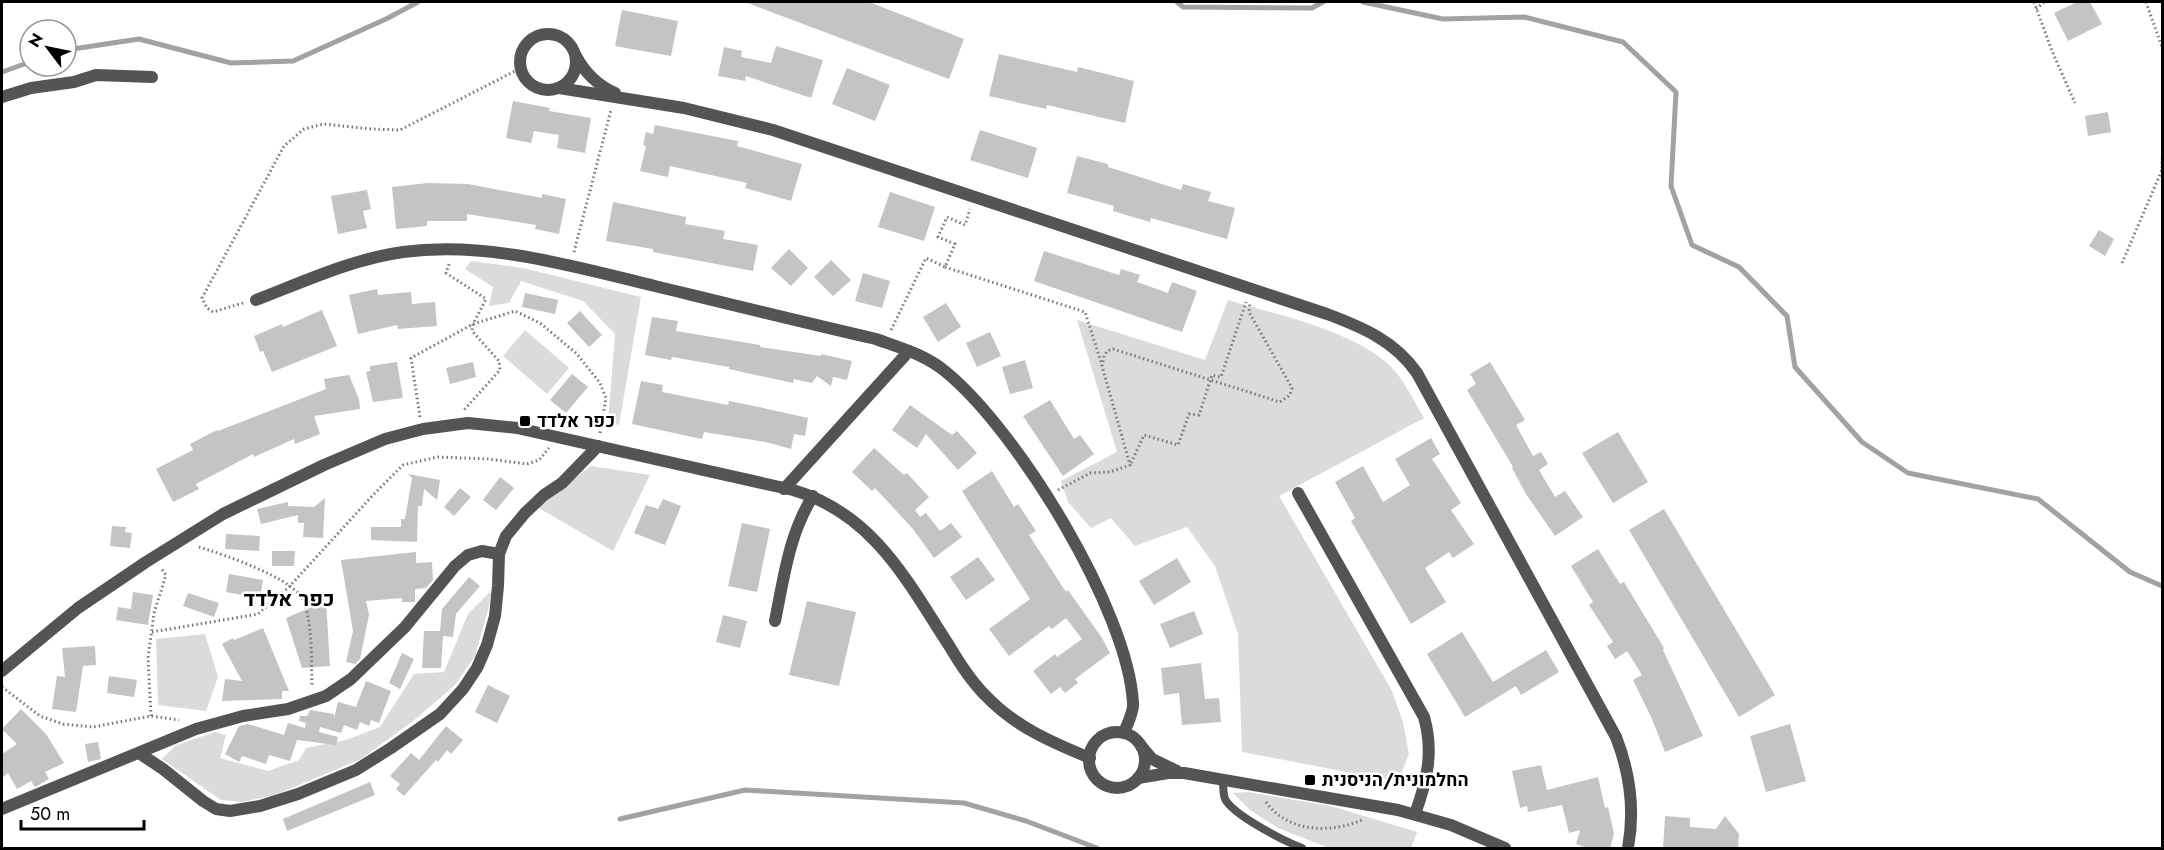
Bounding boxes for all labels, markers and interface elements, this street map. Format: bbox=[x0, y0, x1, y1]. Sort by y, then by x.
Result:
north arrow bbox=[18, 18, 78, 78]
text: N bbox=[23, 29, 49, 52]
place label: כפר אלדד bbox=[537, 408, 615, 434]
marker: כפר אלדד bbox=[518, 414, 532, 428]
district label: כפר אלדד bbox=[243, 584, 335, 614]
place label: החלמונית/הניסנית bbox=[1322, 767, 1469, 793]
marker: החלמונית/הניסנית bbox=[1303, 773, 1317, 787]
scale bar bbox=[21, 793, 144, 831]
text: 50 m bbox=[30, 801, 70, 827]

